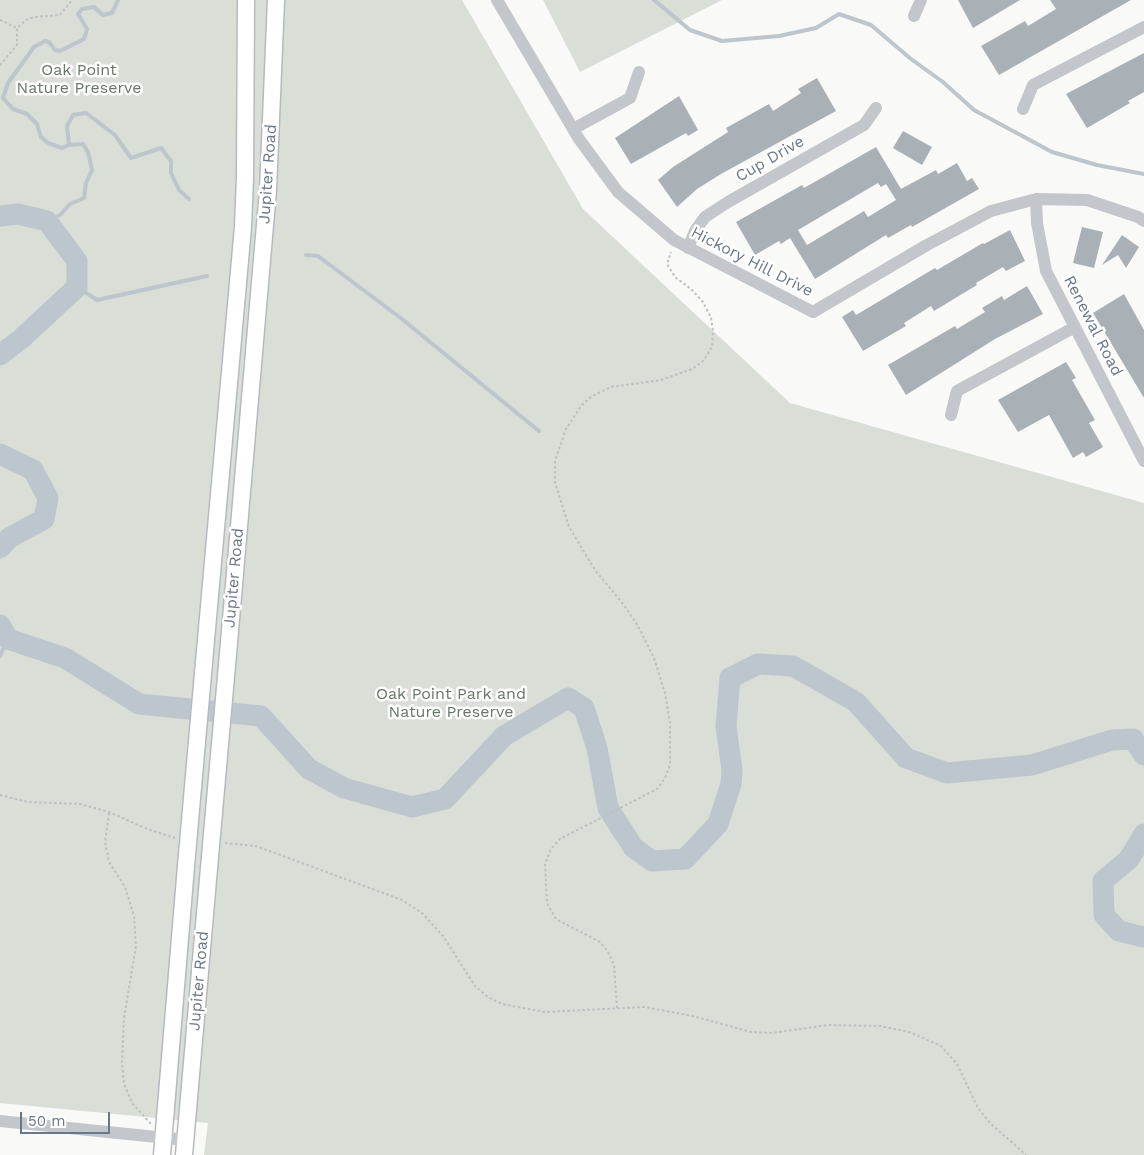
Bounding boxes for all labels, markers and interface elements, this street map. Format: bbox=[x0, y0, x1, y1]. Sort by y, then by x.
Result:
park label: Oak Point Nature Preserve bbox=[17, 60, 141, 98]
street label: Jupiter Road bbox=[255, 123, 281, 225]
street label: Cup Drive bbox=[732, 132, 808, 186]
street label: Hickory Hill Drive bbox=[688, 223, 816, 301]
street label: Renewal Road bbox=[1059, 273, 1127, 379]
street label: Jupiter Road bbox=[220, 527, 248, 629]
park label: Oak Point Park and Nature Preserve bbox=[376, 684, 526, 722]
street label: Jupiter Road bbox=[185, 930, 213, 1032]
scale bar bbox=[22, 1102, 112, 1134]
text: 50 m bbox=[28, 1112, 65, 1130]

